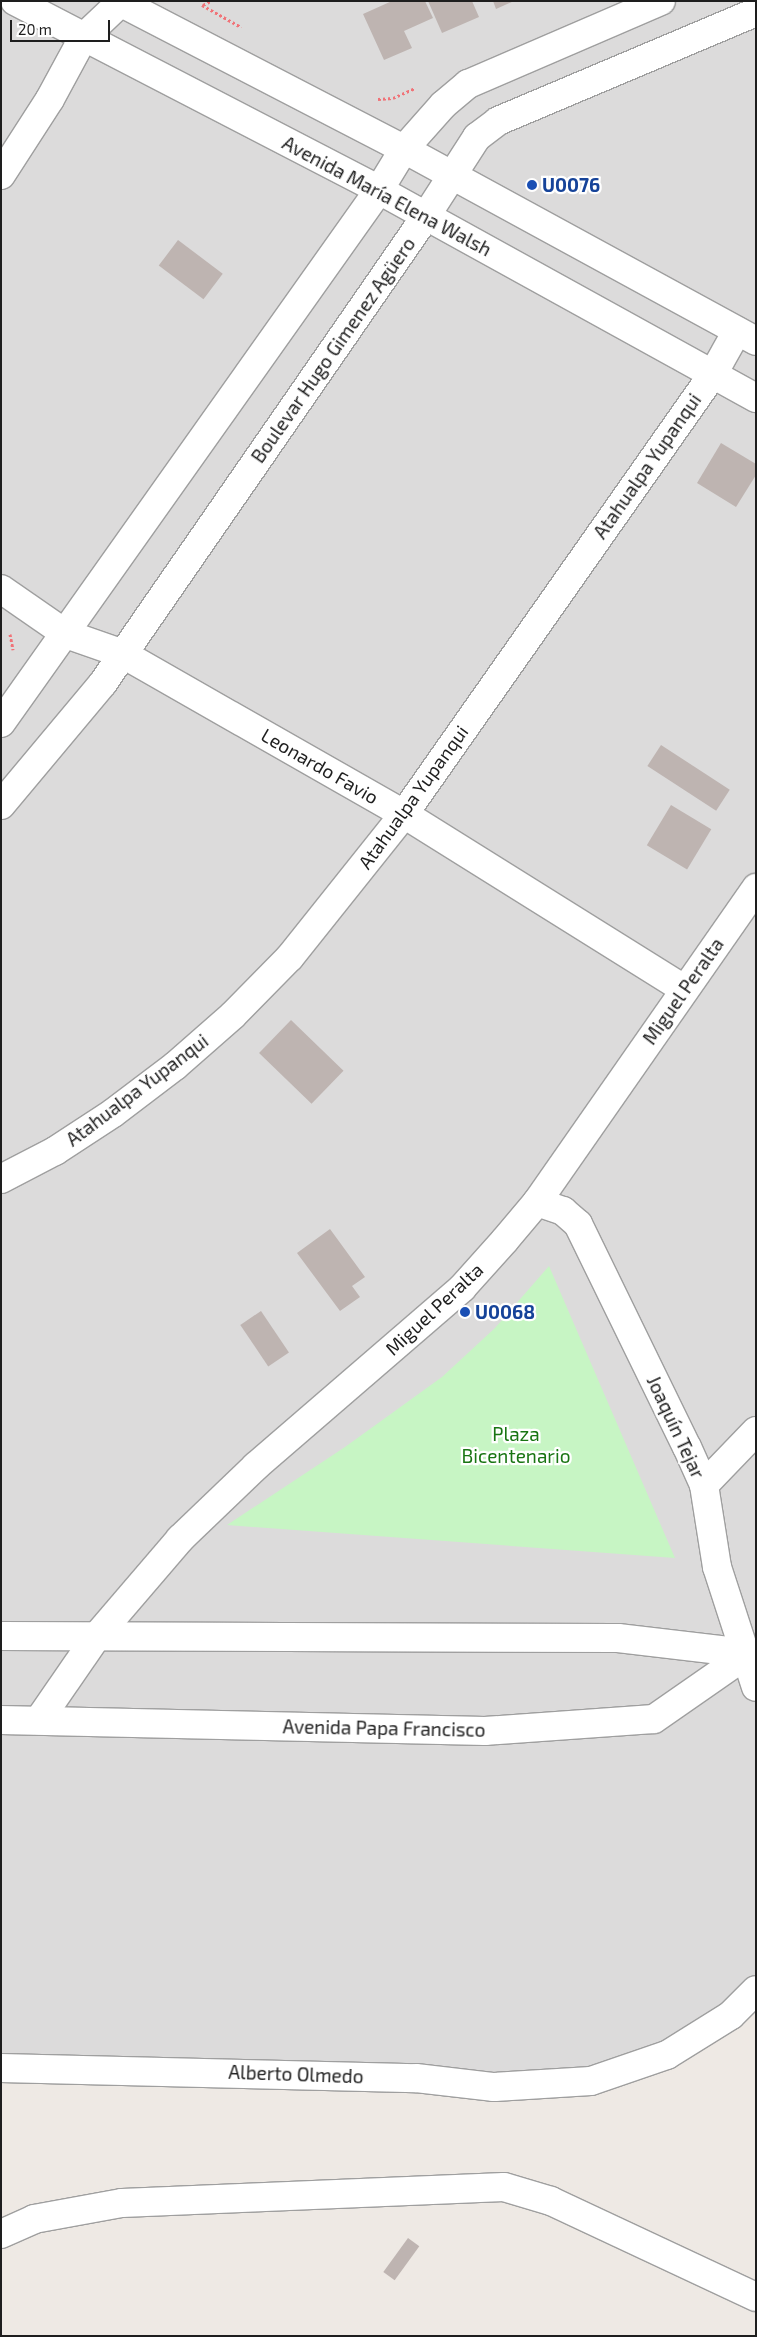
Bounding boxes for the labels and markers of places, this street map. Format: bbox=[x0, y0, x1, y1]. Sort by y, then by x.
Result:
place label: U0076 bbox=[542, 174, 600, 196]
marker: U0076 bbox=[526, 179, 538, 191]
place label: U0068 bbox=[475, 1301, 535, 1323]
marker: U0068 bbox=[459, 1306, 471, 1318]

